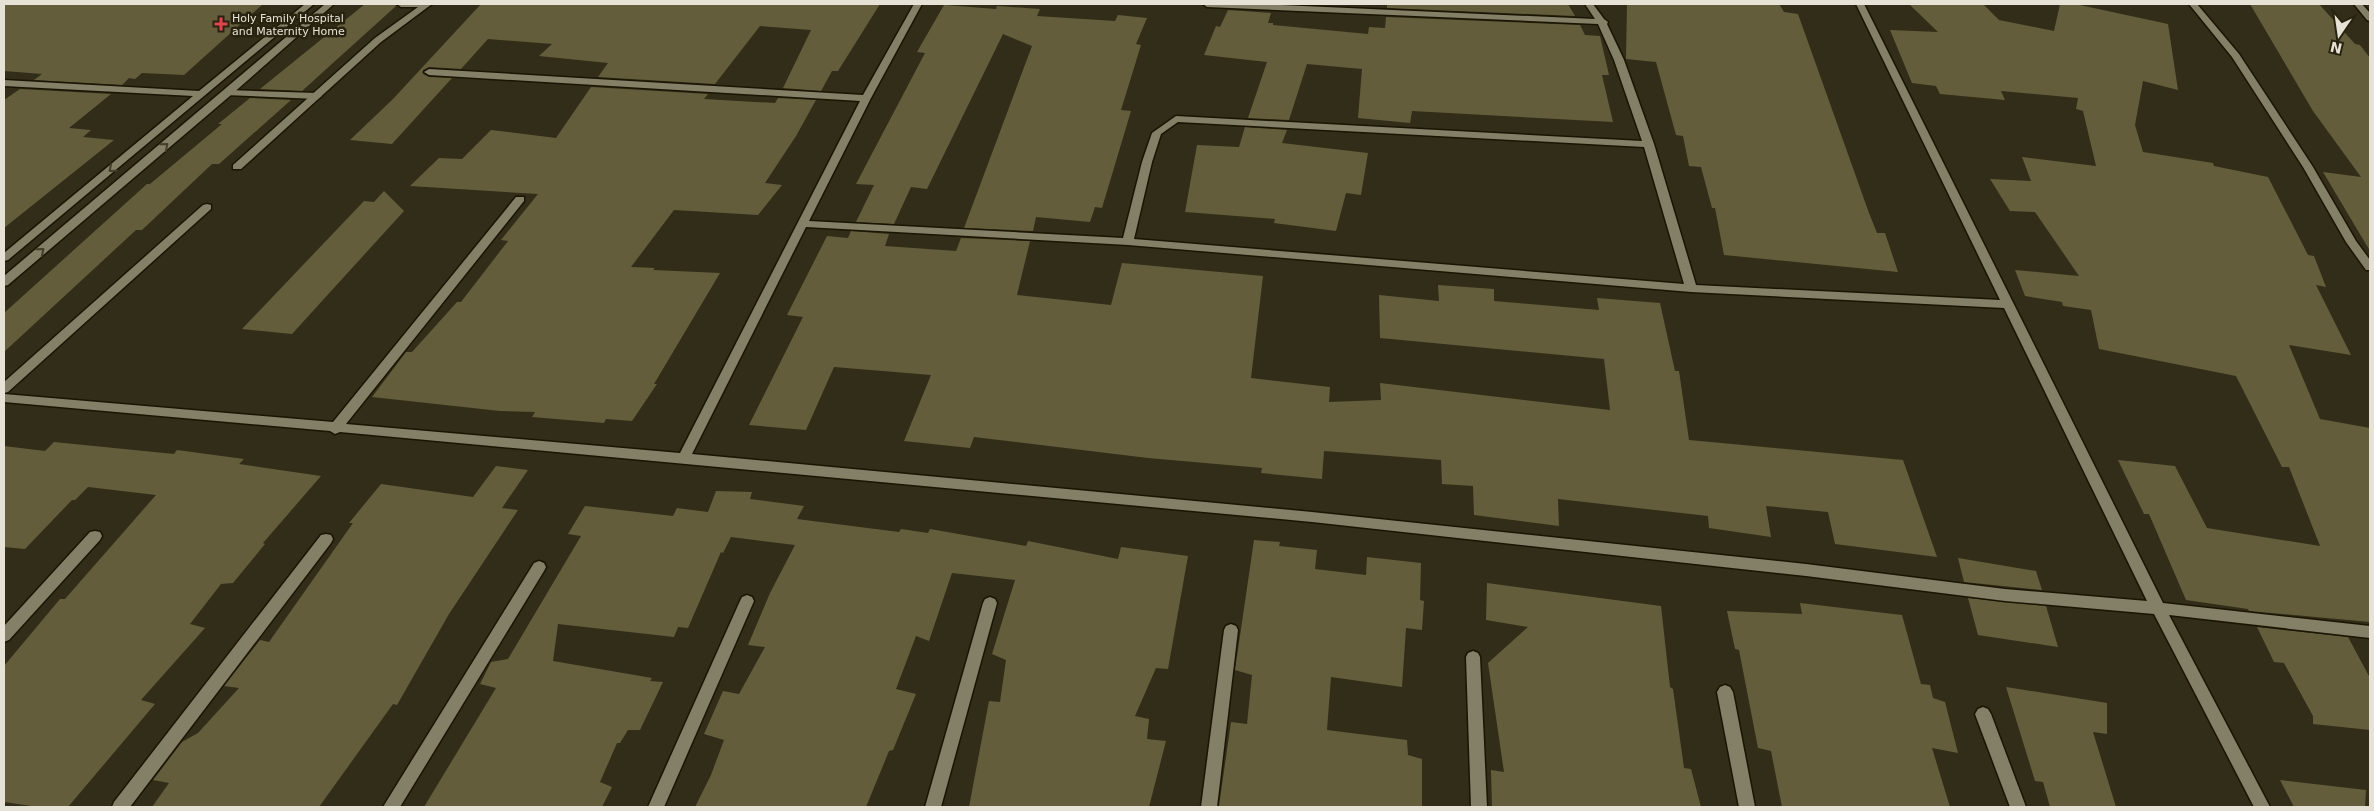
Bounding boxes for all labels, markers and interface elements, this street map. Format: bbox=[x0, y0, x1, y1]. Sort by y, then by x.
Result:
north arrow bbox=[2314, 10, 2364, 60]
place label: Holy Family Hospital and Maternity Home bbox=[232, 12, 345, 38]
marker: Holy Family Hospital and Maternity Home bbox=[214, 17, 228, 31]
text: N bbox=[2329, 39, 2344, 57]
one-way arrow bbox=[160, 143, 169, 152]
one-way arrow bbox=[108, 164, 117, 173]
one-way arrow bbox=[35, 248, 44, 257]

